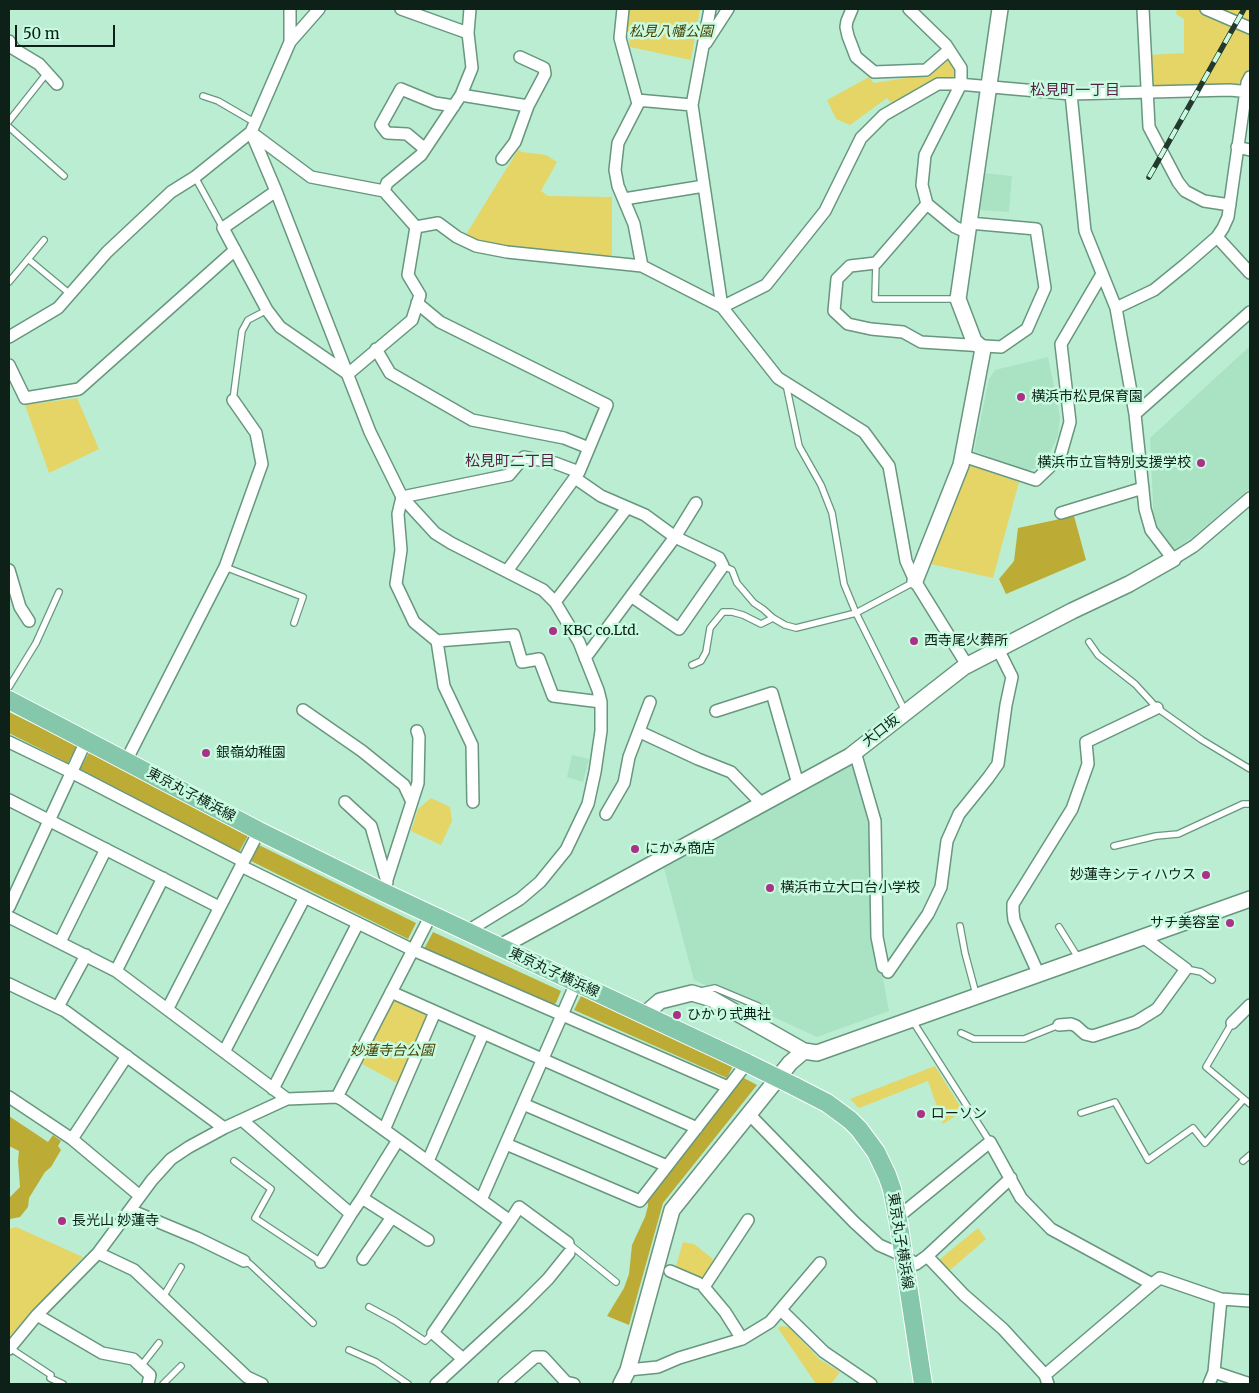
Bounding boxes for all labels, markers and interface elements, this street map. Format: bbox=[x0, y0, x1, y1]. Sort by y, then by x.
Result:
scale bar bbox=[18, 15, 118, 47]
text: 50 m bbox=[23, 24, 60, 43]
park label: 松見八幡公園 bbox=[629, 24, 713, 40]
district label: 松見町一丁目 bbox=[1030, 82, 1120, 100]
place label: 横浜市松見保育園 bbox=[1031, 389, 1143, 405]
marker: 横浜市松見保育園 bbox=[1015, 391, 1027, 403]
district label: 松見町二丁目 bbox=[465, 453, 555, 471]
place label: 横浜市立盲特別支援学校 bbox=[1037, 455, 1191, 471]
marker: 横浜市立盲特別支援学校 bbox=[1195, 457, 1207, 469]
place label: KBC co.Ltd. bbox=[563, 623, 639, 639]
marker: KBC co.Ltd. bbox=[547, 625, 559, 637]
place label: 西寺尾火葬所 bbox=[924, 633, 1008, 649]
marker: 西寺尾火葬所 bbox=[908, 635, 920, 647]
street label: 大口坂 bbox=[859, 711, 903, 751]
place label: 銀嶺幼稚園 bbox=[216, 745, 286, 761]
marker: 銀嶺幼稚園 bbox=[200, 747, 212, 759]
street label: 東京丸子横浜線 bbox=[144, 765, 238, 825]
place label: にかみ商店 bbox=[645, 841, 715, 857]
marker: にかみ商店 bbox=[629, 843, 641, 855]
place label: 妙蓮寺シティハウス bbox=[1070, 867, 1196, 883]
marker: 妙蓮寺シティハウス bbox=[1200, 869, 1212, 881]
place label: 横浜市立大口台小学校 bbox=[780, 880, 920, 896]
marker: 横浜市立大口台小学校 bbox=[764, 882, 776, 894]
place label: サチ美容室 bbox=[1150, 915, 1220, 931]
marker: サチ美容室 bbox=[1224, 917, 1236, 929]
street label: 東京丸子横浜線 bbox=[506, 945, 602, 1001]
place label: ひかり式典社 bbox=[687, 1007, 771, 1023]
marker: ひかり式典社 bbox=[671, 1009, 683, 1021]
park label: 妙蓮寺台公園 bbox=[350, 1043, 434, 1059]
place label: ローソン bbox=[931, 1106, 987, 1122]
marker: ローソン bbox=[915, 1108, 927, 1120]
street label: 東京丸子横浜線 bbox=[884, 1191, 916, 1291]
place label: 長光山 妙蓮寺 bbox=[72, 1213, 159, 1229]
marker: 長光山 妙蓮寺 bbox=[56, 1215, 68, 1227]

